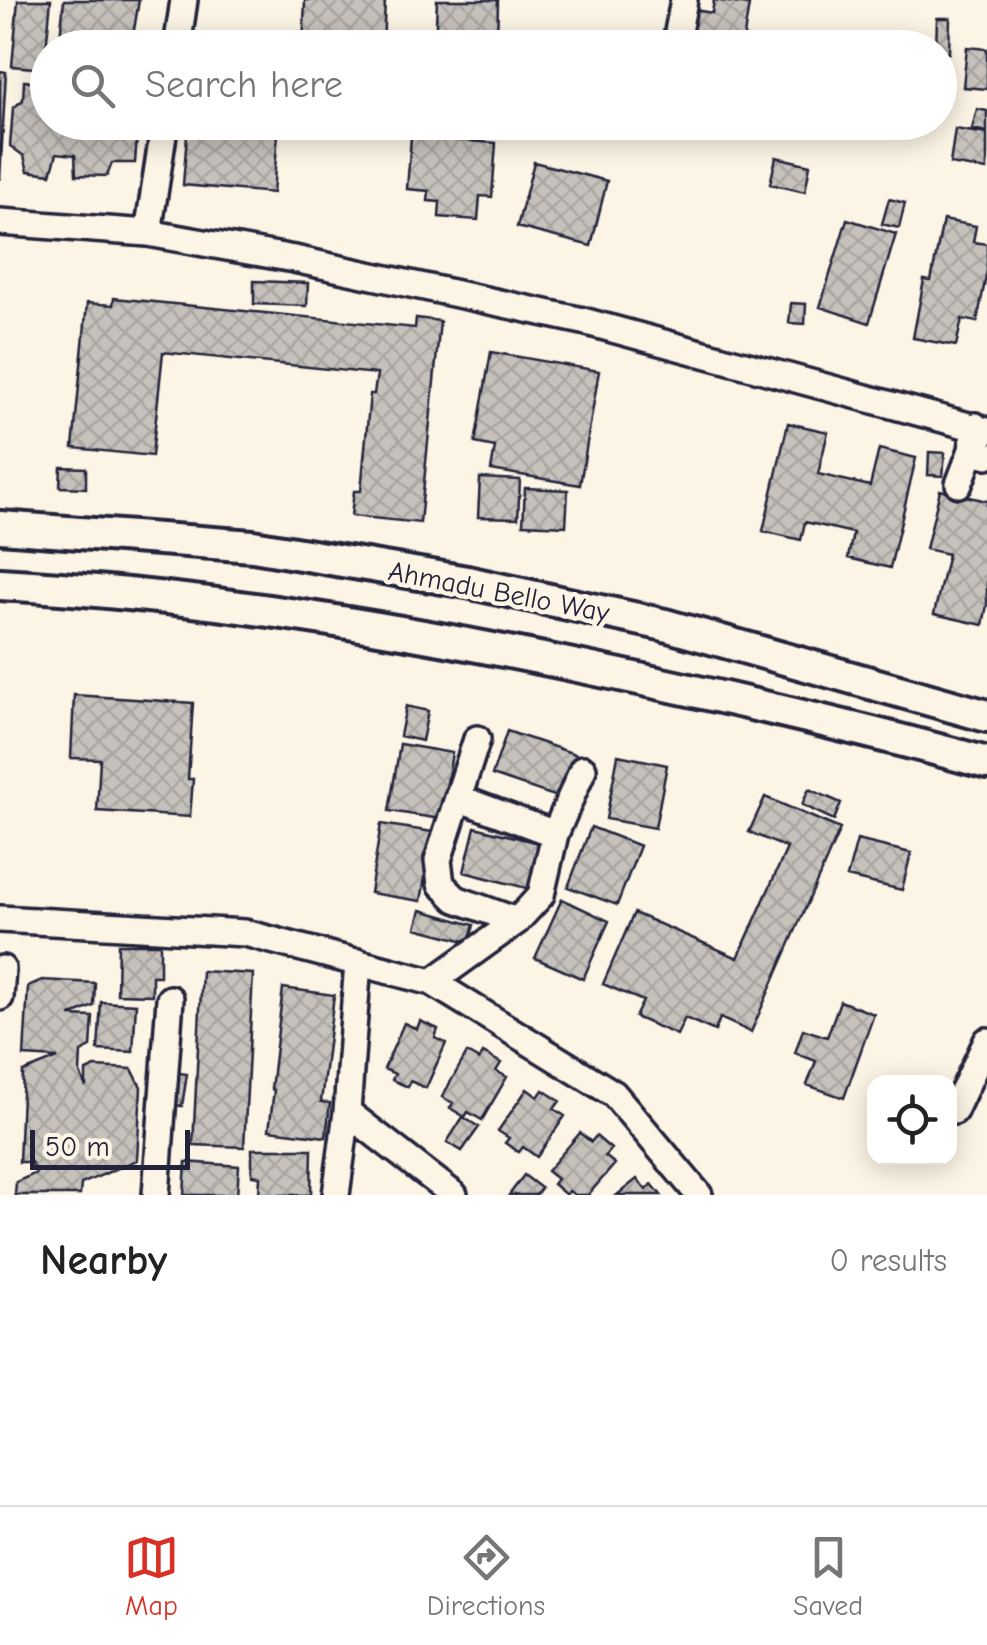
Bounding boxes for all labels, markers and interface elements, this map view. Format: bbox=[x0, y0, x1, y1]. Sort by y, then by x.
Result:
search box bbox=[30, 30, 957, 140]
icon: search bbox=[65, 58, 120, 113]
text: Search here bbox=[145, 63, 343, 107]
street label: Ahmadu Bello Way bbox=[386, 555, 613, 629]
map controls bbox=[867, 1075, 957, 1165]
button: locate bbox=[867, 1075, 957, 1165]
scale bar bbox=[30, 1125, 190, 1170]
text: 50 m bbox=[45, 1131, 110, 1163]
text: Nearby bbox=[40, 1236, 167, 1285]
text: 0 results bbox=[830, 1242, 947, 1279]
tab: Map bbox=[124, 1530, 179, 1622]
tab: Directions bbox=[427, 1530, 545, 1622]
tab: Saved bbox=[793, 1530, 863, 1622]

